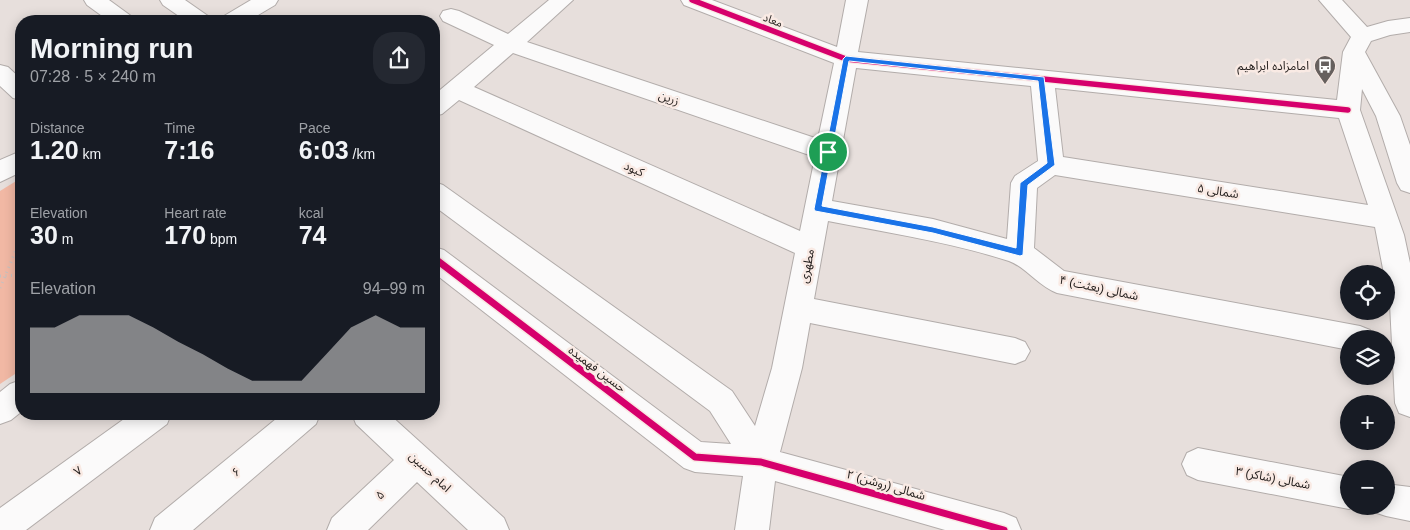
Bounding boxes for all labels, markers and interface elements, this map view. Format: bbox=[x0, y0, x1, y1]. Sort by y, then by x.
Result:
street label: معاد bbox=[762, 11, 785, 29]
button: share bbox=[373, 32, 425, 84]
text: Morning run bbox=[30, 33, 193, 64]
bus stop icon: امامزاده ابراهیم bbox=[1313, 54, 1337, 85]
place label: امامزاده ابراهیم bbox=[1237, 59, 1309, 75]
text: 07:28 · 5 × 240 m bbox=[30, 68, 156, 85]
street label: زرین bbox=[657, 88, 681, 108]
text: Distance bbox=[30, 120, 84, 136]
text: Time bbox=[164, 120, 195, 136]
text: Pace bbox=[299, 120, 331, 136]
pin bbox=[807, 131, 849, 173]
text: 1.20 bbox=[30, 136, 79, 164]
text: 7:16 bbox=[164, 136, 214, 164]
text: 6:03 bbox=[299, 136, 349, 164]
icon: arrive bbox=[814, 138, 842, 166]
text: km bbox=[79, 146, 101, 162]
text: /km bbox=[349, 146, 375, 162]
street label: کبود bbox=[622, 158, 647, 180]
street label: ۵ شمالی bbox=[1196, 181, 1240, 201]
text: Elevation bbox=[30, 205, 88, 221]
text: Heart rate bbox=[164, 205, 227, 221]
text: kcal bbox=[299, 205, 324, 221]
text: 30 bbox=[30, 221, 58, 249]
text: 170 bbox=[164, 221, 206, 249]
text: 74 bbox=[299, 221, 326, 249]
text: m bbox=[58, 231, 73, 247]
text: bpm bbox=[206, 231, 237, 247]
street label: مطهری bbox=[797, 248, 817, 284]
map controls bbox=[1340, 265, 1395, 515]
button: locate bbox=[1340, 265, 1395, 320]
street label: ۴ شمالی (بعثت) bbox=[1058, 273, 1140, 303]
text: Elevation bbox=[30, 280, 96, 297]
text: 94–99 m bbox=[363, 280, 425, 297]
button: layers bbox=[1340, 330, 1395, 385]
street label: حسین فهمیده bbox=[566, 343, 628, 395]
button: + bbox=[1340, 395, 1395, 450]
street label: امام حسین bbox=[405, 449, 454, 497]
button: − bbox=[1340, 460, 1395, 515]
street label: ۷ bbox=[71, 463, 85, 479]
street label: ۶ bbox=[229, 464, 243, 480]
street label: ۳ شمالی (شاکر) bbox=[1234, 464, 1312, 492]
street label: ۲ شمالی (روشن) bbox=[845, 467, 927, 503]
street label: ۵ bbox=[373, 488, 387, 502]

